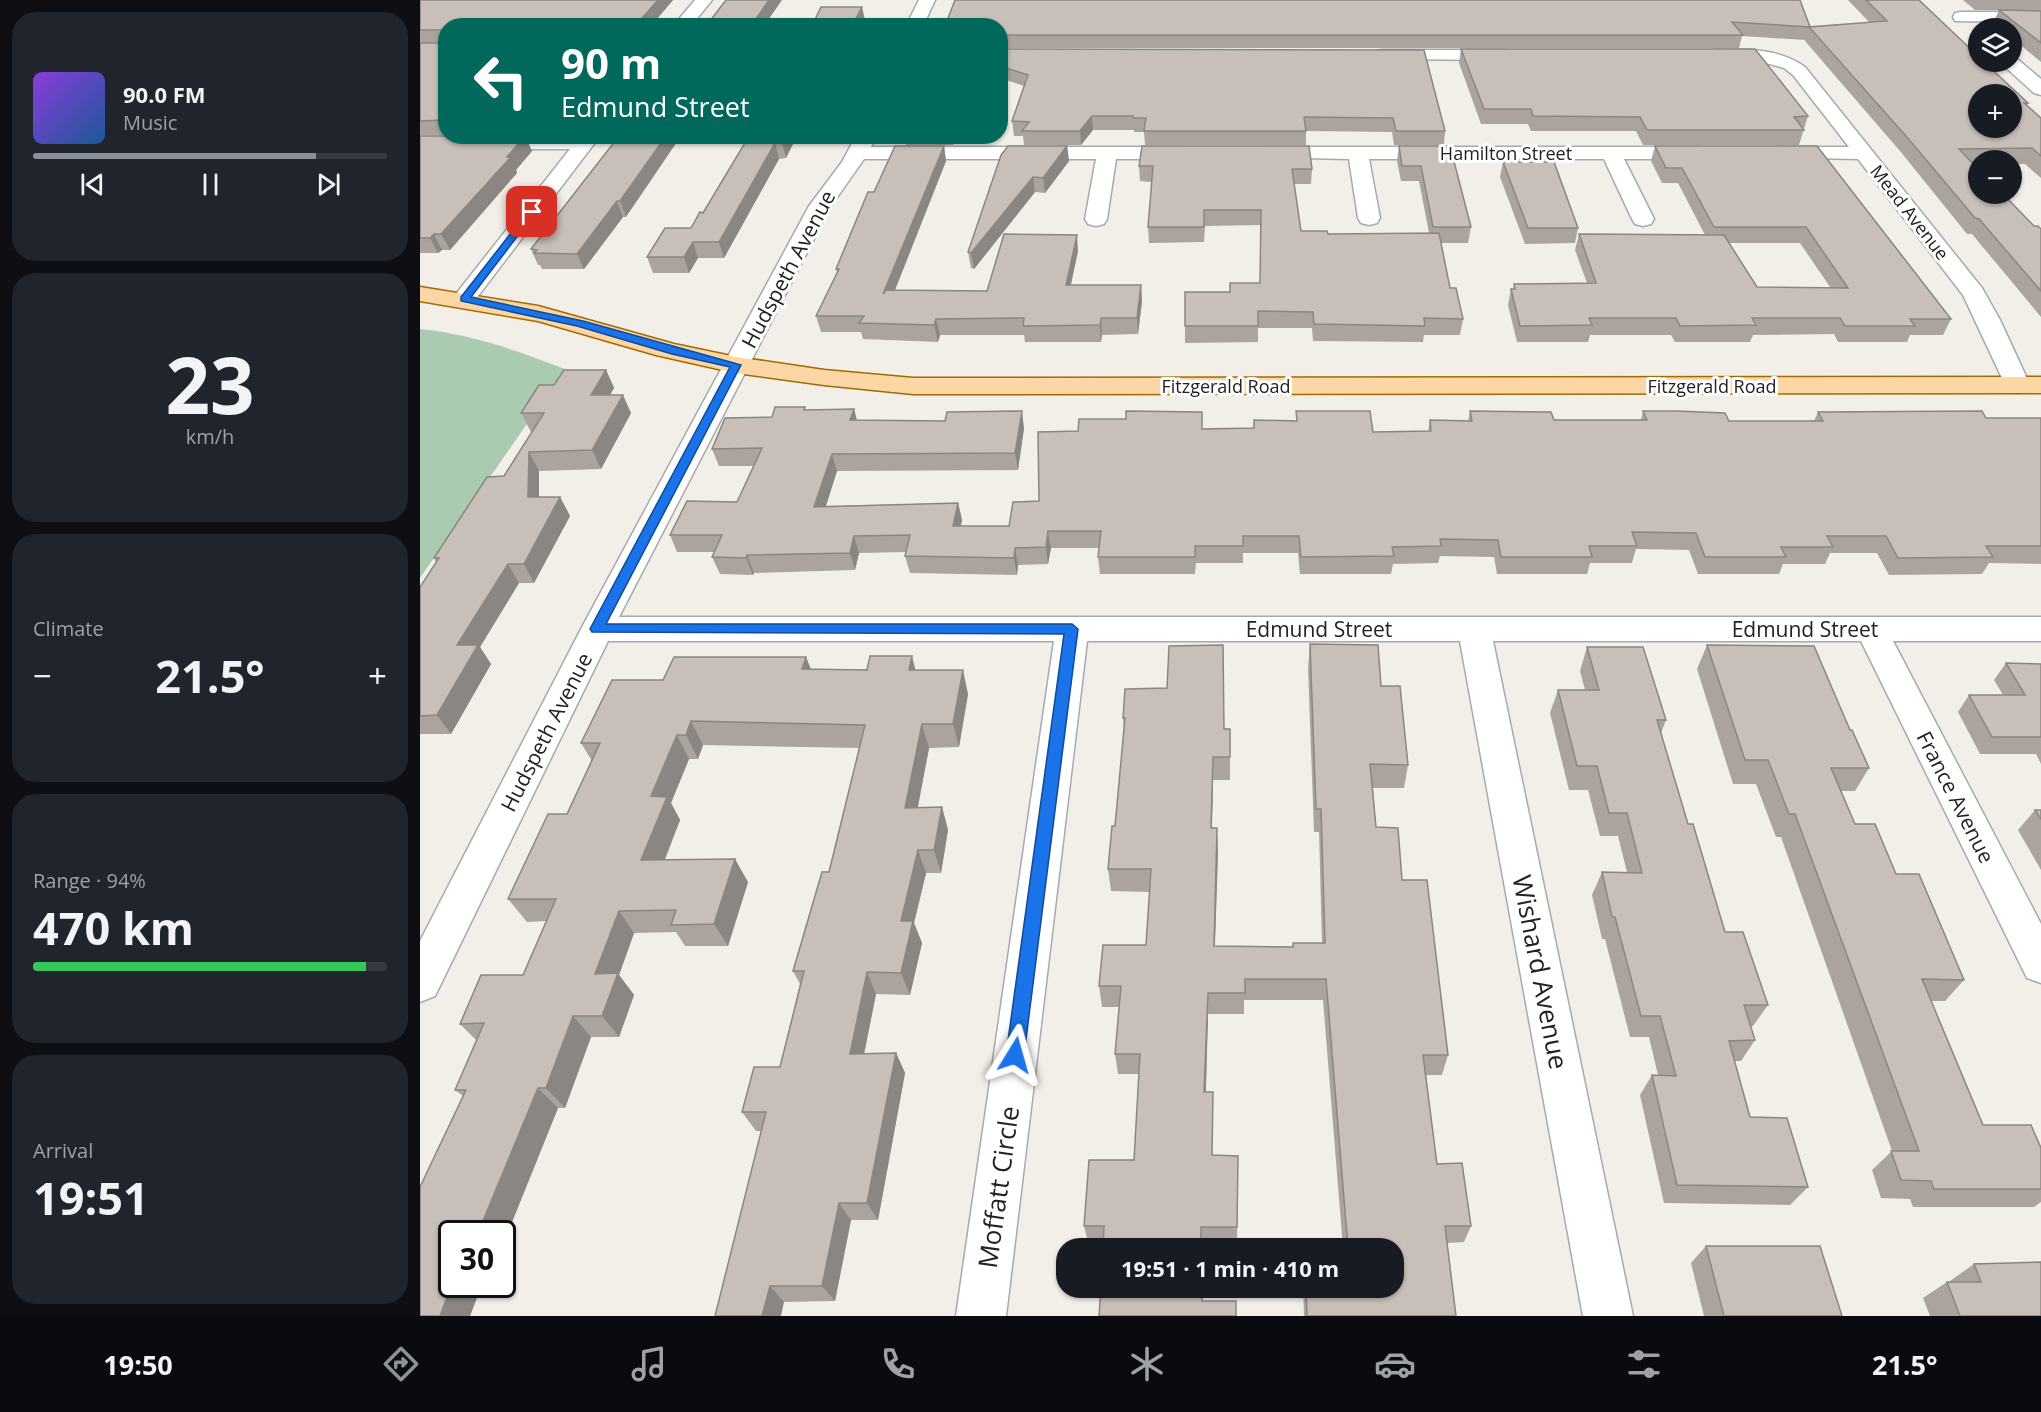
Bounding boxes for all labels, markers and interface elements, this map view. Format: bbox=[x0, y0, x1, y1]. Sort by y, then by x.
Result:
map controls bbox=[1968, 18, 2022, 204]
button: layers bbox=[1968, 18, 2022, 72]
text: 90 m bbox=[561, 34, 661, 91]
icon: left bbox=[462, 42, 540, 120]
text: 90.0 FM bbox=[123, 79, 206, 109]
button: + bbox=[1968, 84, 2022, 138]
text: Edmund Street bbox=[561, 88, 750, 125]
text: Music bbox=[123, 109, 177, 136]
street label: Hamilton Street bbox=[1440, 141, 1572, 165]
button: − bbox=[1968, 150, 2022, 204]
street label: Mead Avenue bbox=[1865, 159, 1955, 265]
icon: previous bbox=[76, 168, 109, 201]
icon: pause bbox=[194, 168, 227, 201]
icon: next bbox=[312, 168, 345, 201]
street label: Hudspeth Avenue bbox=[735, 185, 841, 353]
pin bbox=[506, 186, 557, 237]
icon: arrive bbox=[515, 195, 548, 228]
text: 23 bbox=[165, 331, 255, 437]
street label: Fitzgerald Road bbox=[1161, 374, 1291, 398]
street label: Fitzgerald Road bbox=[1647, 374, 1777, 398]
text: km/h bbox=[186, 423, 234, 450]
text: Climate bbox=[33, 615, 104, 642]
street label: Edmund Street bbox=[1246, 615, 1392, 643]
street label: Edmund Street bbox=[1732, 615, 1878, 643]
text: 21.5° bbox=[155, 645, 265, 706]
street label: Hudspeth Avenue bbox=[494, 648, 598, 816]
text: − bbox=[33, 653, 52, 698]
text: + bbox=[368, 653, 387, 698]
street label: France Avenue bbox=[1911, 726, 2001, 868]
text: Range · 94% bbox=[33, 867, 146, 894]
street label: Wishard Avenue bbox=[1505, 872, 1577, 1072]
text: 470 km bbox=[33, 897, 194, 958]
position arrow bbox=[983, 1023, 1047, 1087]
street label: Moffatt Circle bbox=[969, 1104, 1027, 1270]
text: Arrival bbox=[33, 1137, 93, 1164]
text: 19:51 bbox=[33, 1167, 149, 1228]
speed limit sign: 30 bbox=[438, 1220, 516, 1298]
text: 19:51 · 1 min · 410 m bbox=[1121, 1253, 1339, 1283]
icon: directions bbox=[380, 1343, 422, 1385]
icon: music bbox=[628, 1343, 670, 1385]
icon: phone bbox=[877, 1343, 919, 1385]
icon: climate bbox=[1126, 1343, 1168, 1385]
icon: car bbox=[1374, 1343, 1416, 1385]
icon: filters bbox=[1623, 1343, 1665, 1385]
text: 19:50 bbox=[103, 1346, 173, 1383]
text: 21.5° bbox=[1872, 1346, 1938, 1383]

